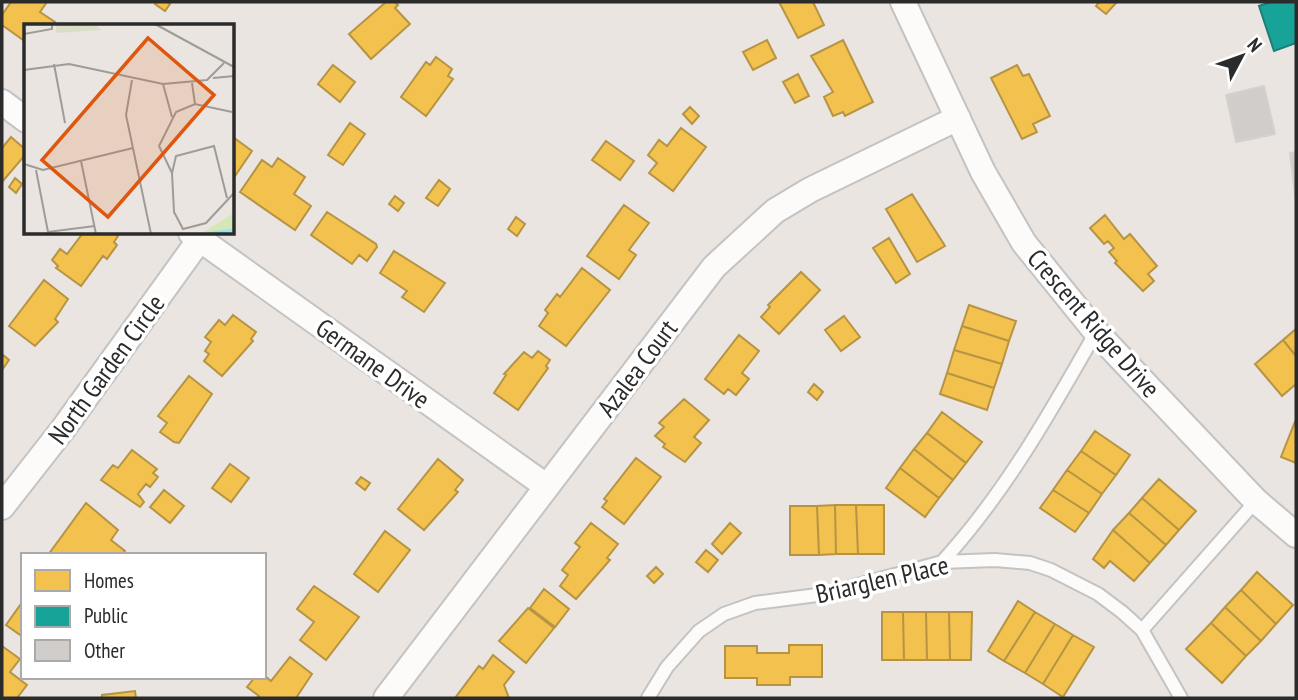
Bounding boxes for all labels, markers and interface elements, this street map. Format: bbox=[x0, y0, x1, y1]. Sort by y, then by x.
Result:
north arrow bbox=[1207, 21, 1277, 91]
inset map bbox=[24, 24, 234, 234]
text: N bbox=[1242, 33, 1267, 57]
street label: Crescent Ridge Drive bbox=[1021, 242, 1167, 404]
street label: North Garden Circle bbox=[41, 288, 171, 450]
street label: Germane Drive bbox=[310, 311, 436, 415]
street label: Azalea Court bbox=[590, 313, 684, 423]
street label: Briarglen Place bbox=[812, 548, 952, 610]
legend bbox=[21, 553, 266, 679]
text: Homes bbox=[84, 567, 134, 594]
text: Public bbox=[84, 602, 129, 629]
text: Other bbox=[84, 637, 125, 664]

